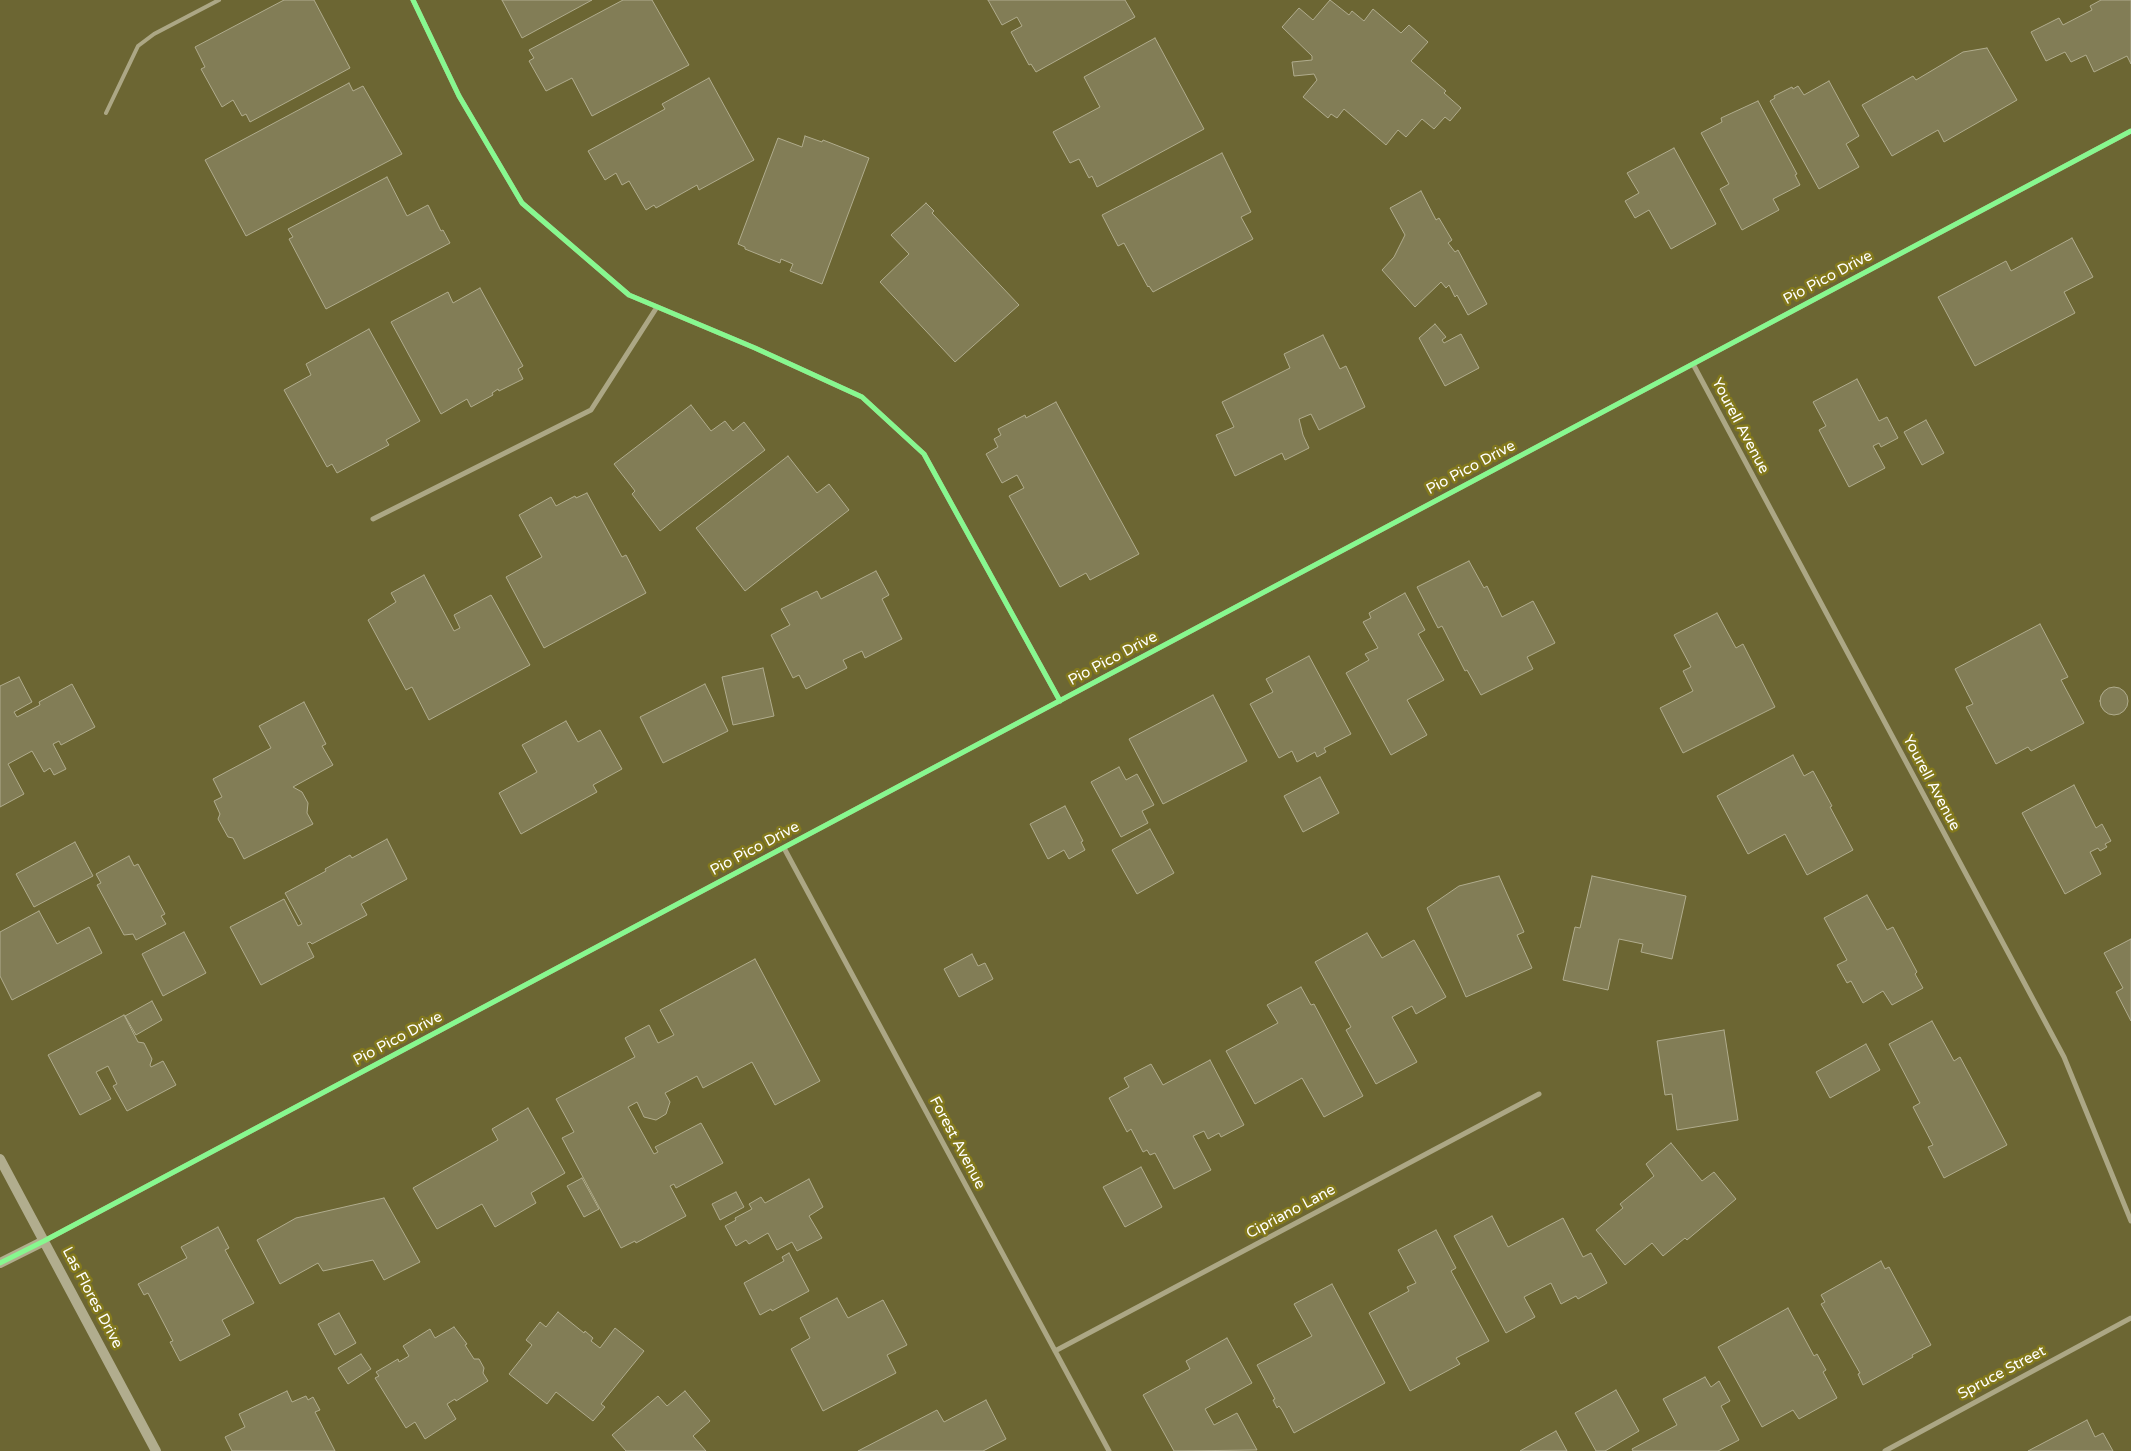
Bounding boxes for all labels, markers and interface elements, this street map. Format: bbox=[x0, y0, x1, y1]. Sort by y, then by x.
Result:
street label: Pio Pico Drive bbox=[1780, 247, 1876, 309]
street label: Yourell Avenue bbox=[1707, 375, 1773, 477]
street label: Pio Pico Drive bbox=[1423, 437, 1519, 499]
street label: Pio Pico Drive bbox=[1065, 628, 1161, 690]
street label: Yourell Avenue bbox=[1898, 732, 1964, 834]
street label: Pio Pico Drive bbox=[707, 818, 803, 880]
street label: Pio Pico Drive bbox=[350, 1008, 446, 1070]
street label: Forest Avenue bbox=[925, 1094, 989, 1192]
street label: Cipriano Lane bbox=[1243, 1181, 1339, 1243]
street label: Las Flores Drive bbox=[58, 1244, 126, 1352]
street label: Spruce Street bbox=[1955, 1342, 2049, 1404]

